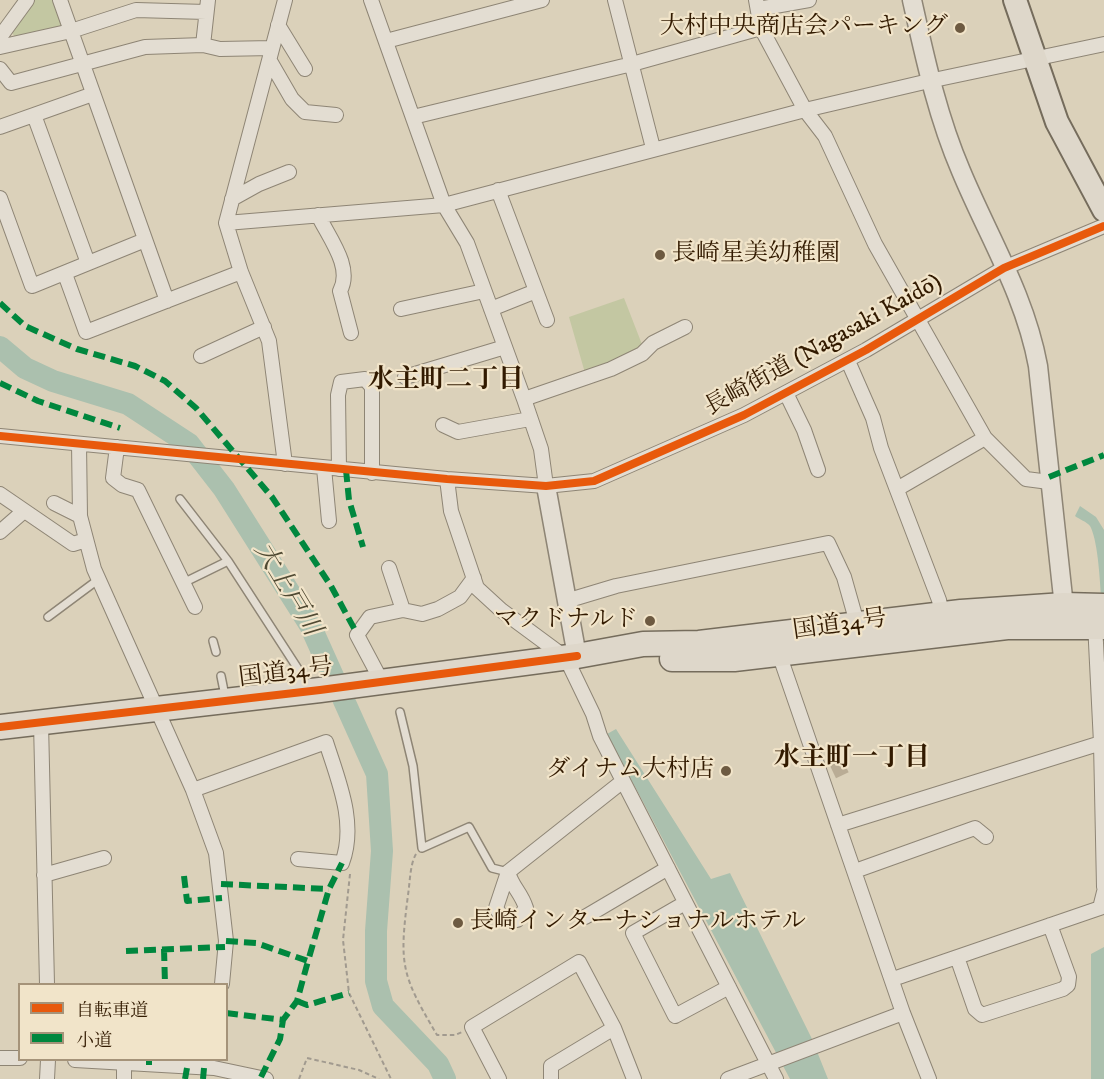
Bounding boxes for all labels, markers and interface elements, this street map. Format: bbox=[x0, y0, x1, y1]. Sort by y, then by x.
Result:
place label: 大村中央商店会パーキング bbox=[660, 14, 948, 42]
marker: 大村中央商店会パーキング bbox=[953, 21, 967, 35]
place label: 長崎星美幼稚園 bbox=[672, 241, 840, 269]
marker: 長崎星美幼稚園 bbox=[653, 248, 667, 262]
street label: 長崎街道 (Nagasaki Kaidō) bbox=[700, 269, 948, 423]
district label: 水主町二丁目 bbox=[368, 366, 524, 398]
water label: 大上戸川 bbox=[246, 537, 326, 643]
street label: 国道34号 bbox=[791, 605, 889, 647]
place label: マクドナルド bbox=[494, 607, 638, 635]
marker: マクドナルド bbox=[643, 614, 657, 628]
street label: 国道34号 bbox=[237, 654, 335, 694]
district label: 水主町一丁目 bbox=[774, 744, 930, 776]
place label: ダイナム大村店 bbox=[546, 757, 714, 785]
marker: ダイナム大村店 bbox=[719, 764, 733, 778]
place label: 長崎インターナショナルホテル bbox=[470, 909, 806, 937]
marker: 長崎インターナショナルホテル bbox=[451, 916, 465, 930]
legend bbox=[18, 983, 228, 1061]
text: 自転車道 bbox=[76, 1000, 148, 1022]
text: 小道 bbox=[76, 1030, 112, 1052]

